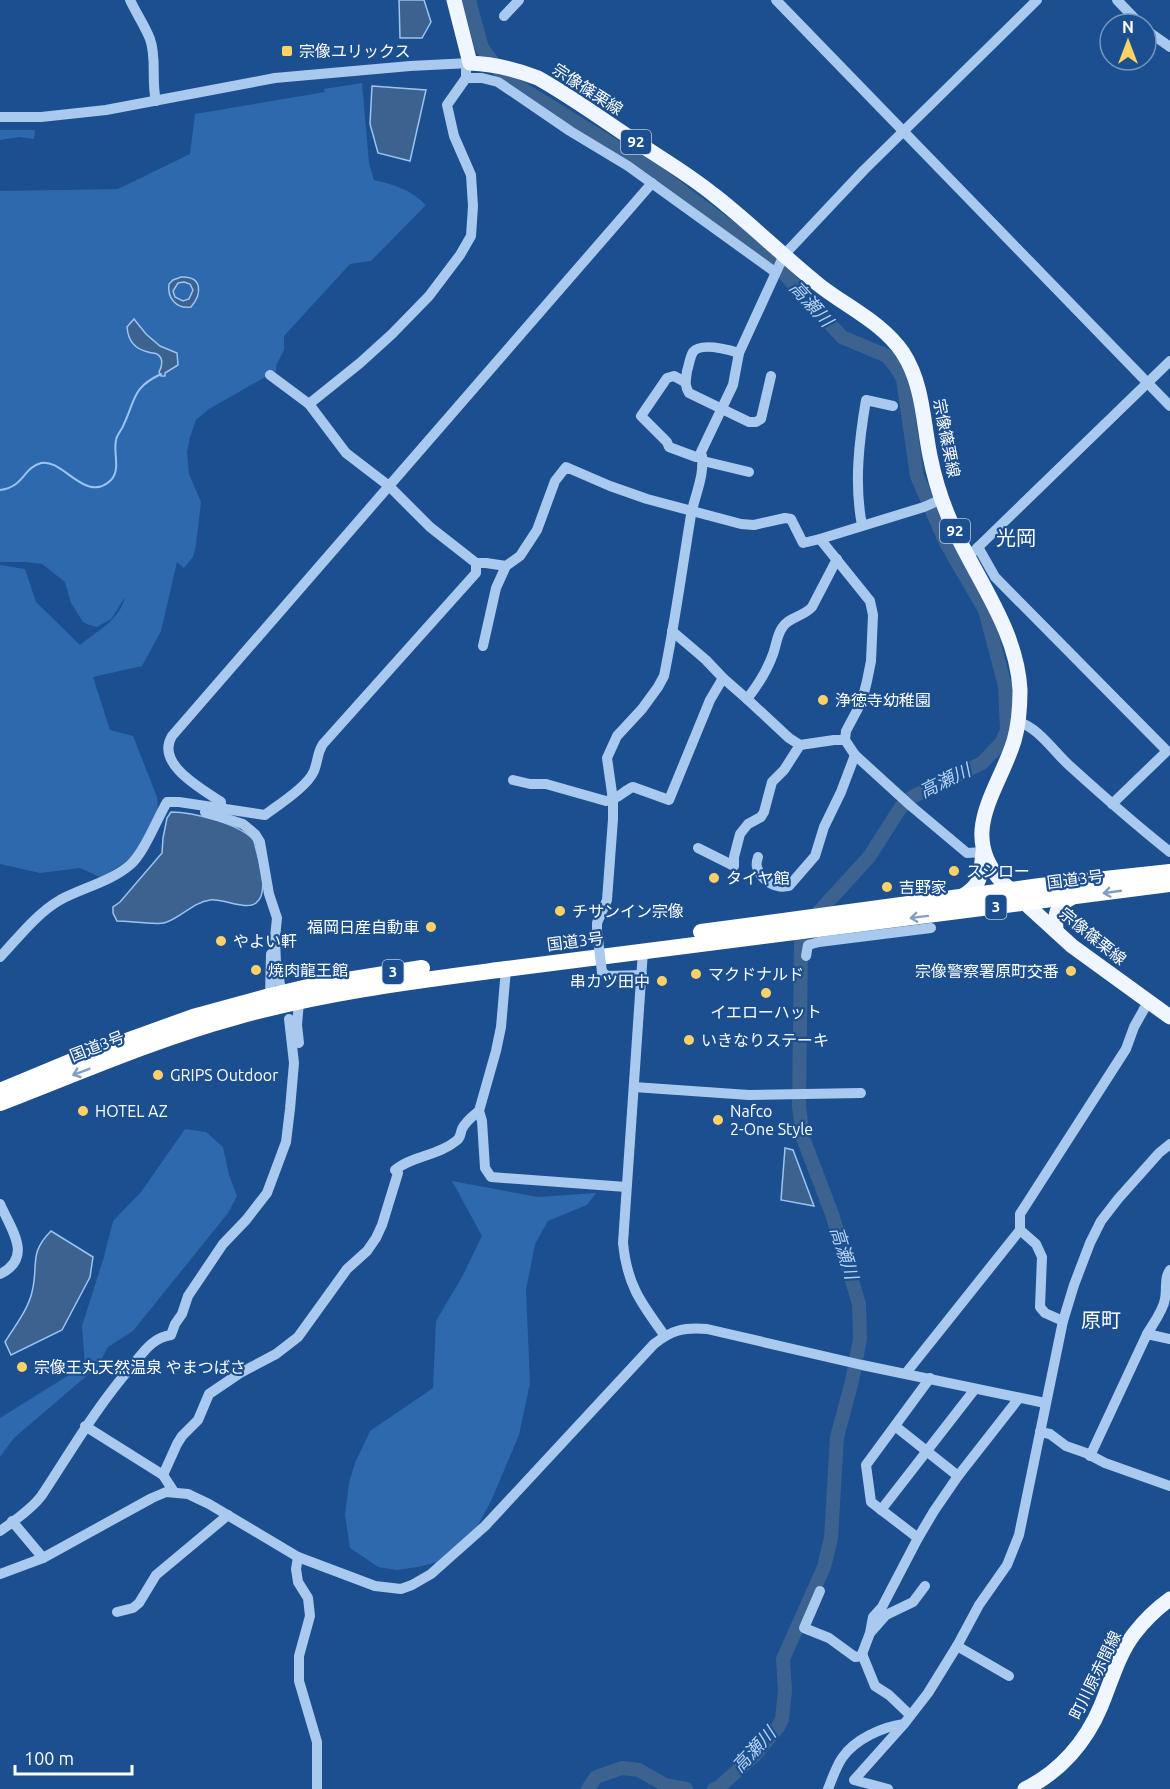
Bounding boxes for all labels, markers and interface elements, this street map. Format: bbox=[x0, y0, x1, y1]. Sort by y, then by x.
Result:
north arrow bbox=[1098, 12, 1158, 72]
text: N bbox=[1122, 18, 1134, 36]
place label: 宗像ユリックス bbox=[299, 42, 411, 60]
marker: 宗像ユリックス bbox=[280, 44, 294, 58]
street label: 宗像篠栗線 bbox=[550, 60, 626, 118]
road number: 92 bbox=[621, 130, 651, 154]
water label: 高瀬川 bbox=[786, 277, 839, 332]
street label: 宗像篠栗線 bbox=[931, 397, 963, 479]
road number: 92 bbox=[940, 519, 970, 543]
district label: 光岡 bbox=[996, 526, 1036, 549]
place label: 浄徳寺幼稚園 bbox=[835, 691, 931, 709]
marker: 浄徳寺幼稚園 bbox=[816, 693, 830, 707]
water label: 高瀬川 bbox=[916, 758, 975, 801]
place label: スシロー bbox=[966, 862, 1030, 880]
marker: スシロー bbox=[947, 864, 961, 878]
street label: 国道3号 bbox=[1046, 867, 1104, 891]
place label: タイヤ館 bbox=[726, 869, 790, 887]
marker: タイヤ館 bbox=[707, 871, 721, 885]
place label: 吉野家 bbox=[899, 878, 947, 896]
marker: 吉野家 bbox=[880, 880, 894, 894]
one-way arrow bbox=[1103, 887, 1122, 898]
road number: 3 bbox=[986, 895, 1006, 919]
place label: チサンイン宗像 bbox=[572, 902, 684, 920]
marker: チサンイン宗像 bbox=[553, 904, 567, 918]
street label: 宗像篠栗線 bbox=[1056, 904, 1130, 968]
one-way arrow bbox=[909, 911, 929, 922]
place label: 福岡日産自動車 bbox=[307, 918, 419, 936]
marker: 福岡日産自動車 bbox=[424, 920, 438, 934]
street label: 国道3号 bbox=[546, 929, 604, 953]
place label: やよい軒 bbox=[233, 932, 297, 950]
marker: やよい軒 bbox=[214, 934, 228, 948]
road number: 3 bbox=[382, 960, 404, 984]
place label: 焼肉龍王館 bbox=[268, 961, 348, 979]
place label: 宗像警察署原町交番 bbox=[915, 962, 1059, 980]
marker: 焼肉龍王館 bbox=[249, 963, 263, 977]
marker: 宗像警察署原町交番 bbox=[1064, 964, 1078, 978]
place label: マクドナルド bbox=[708, 965, 804, 983]
marker: マクドナルド bbox=[689, 967, 703, 981]
place label: 串カツ田中 bbox=[570, 972, 650, 990]
marker: 串カツ田中 bbox=[655, 974, 669, 988]
marker: イエローハット bbox=[759, 986, 773, 1000]
place label: イエローハット bbox=[710, 1003, 822, 1021]
street label: 国道3号 bbox=[67, 1027, 127, 1065]
place label: いきなりステーキ bbox=[701, 1031, 829, 1049]
marker: いきなりステーキ bbox=[682, 1033, 696, 1047]
place label: GRIPS Outdoor bbox=[170, 1066, 278, 1084]
one-way arrow bbox=[72, 1067, 91, 1078]
marker: GRIPS Outdoor bbox=[151, 1068, 165, 1082]
place label: HOTEL AZ bbox=[95, 1102, 168, 1120]
place label: Nafco 2-One Style bbox=[730, 1102, 813, 1138]
marker: HOTEL AZ bbox=[76, 1104, 90, 1118]
marker: Nafco 2-One Style bbox=[711, 1113, 725, 1127]
water label: 高瀬川 bbox=[827, 1224, 863, 1283]
district label: 原町 bbox=[1081, 1308, 1121, 1331]
place label: 宗像王丸天然温泉 やまつばさ bbox=[34, 1358, 246, 1376]
marker: 宗像王丸天然温泉 やまつばさ bbox=[15, 1360, 29, 1374]
street label: 町川原赤間線 bbox=[1066, 1628, 1124, 1722]
water label: 高瀬川 bbox=[728, 1721, 780, 1776]
scale bar bbox=[15, 1738, 132, 1776]
text: 100 m bbox=[24, 1748, 74, 1768]

